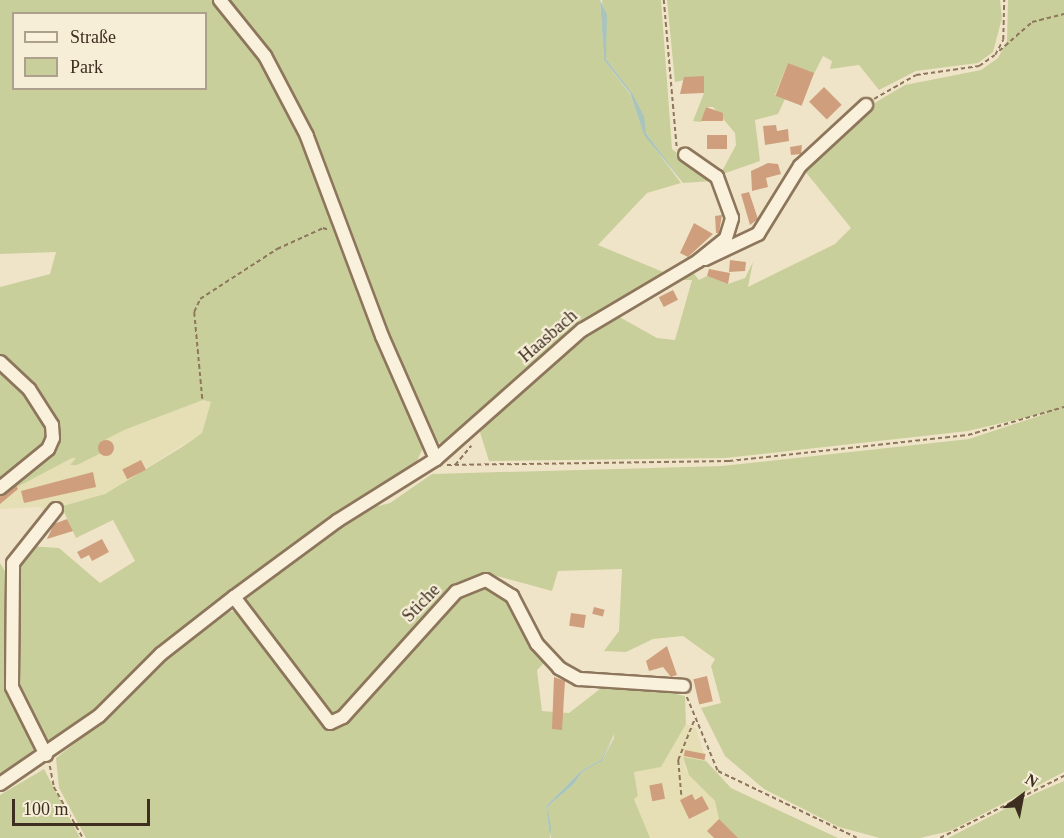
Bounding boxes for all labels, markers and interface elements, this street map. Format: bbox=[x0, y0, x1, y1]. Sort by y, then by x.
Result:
legend bbox=[12, 12, 207, 90]
text: Straße bbox=[70, 27, 116, 47]
text: Park bbox=[70, 57, 103, 77]
street label: Haasbach bbox=[515, 305, 581, 367]
street label: Stiche bbox=[398, 579, 444, 627]
north arrow bbox=[992, 766, 1052, 826]
text: N bbox=[1022, 770, 1041, 791]
scale bar bbox=[15, 787, 153, 825]
text: 100 m bbox=[23, 799, 69, 819]

